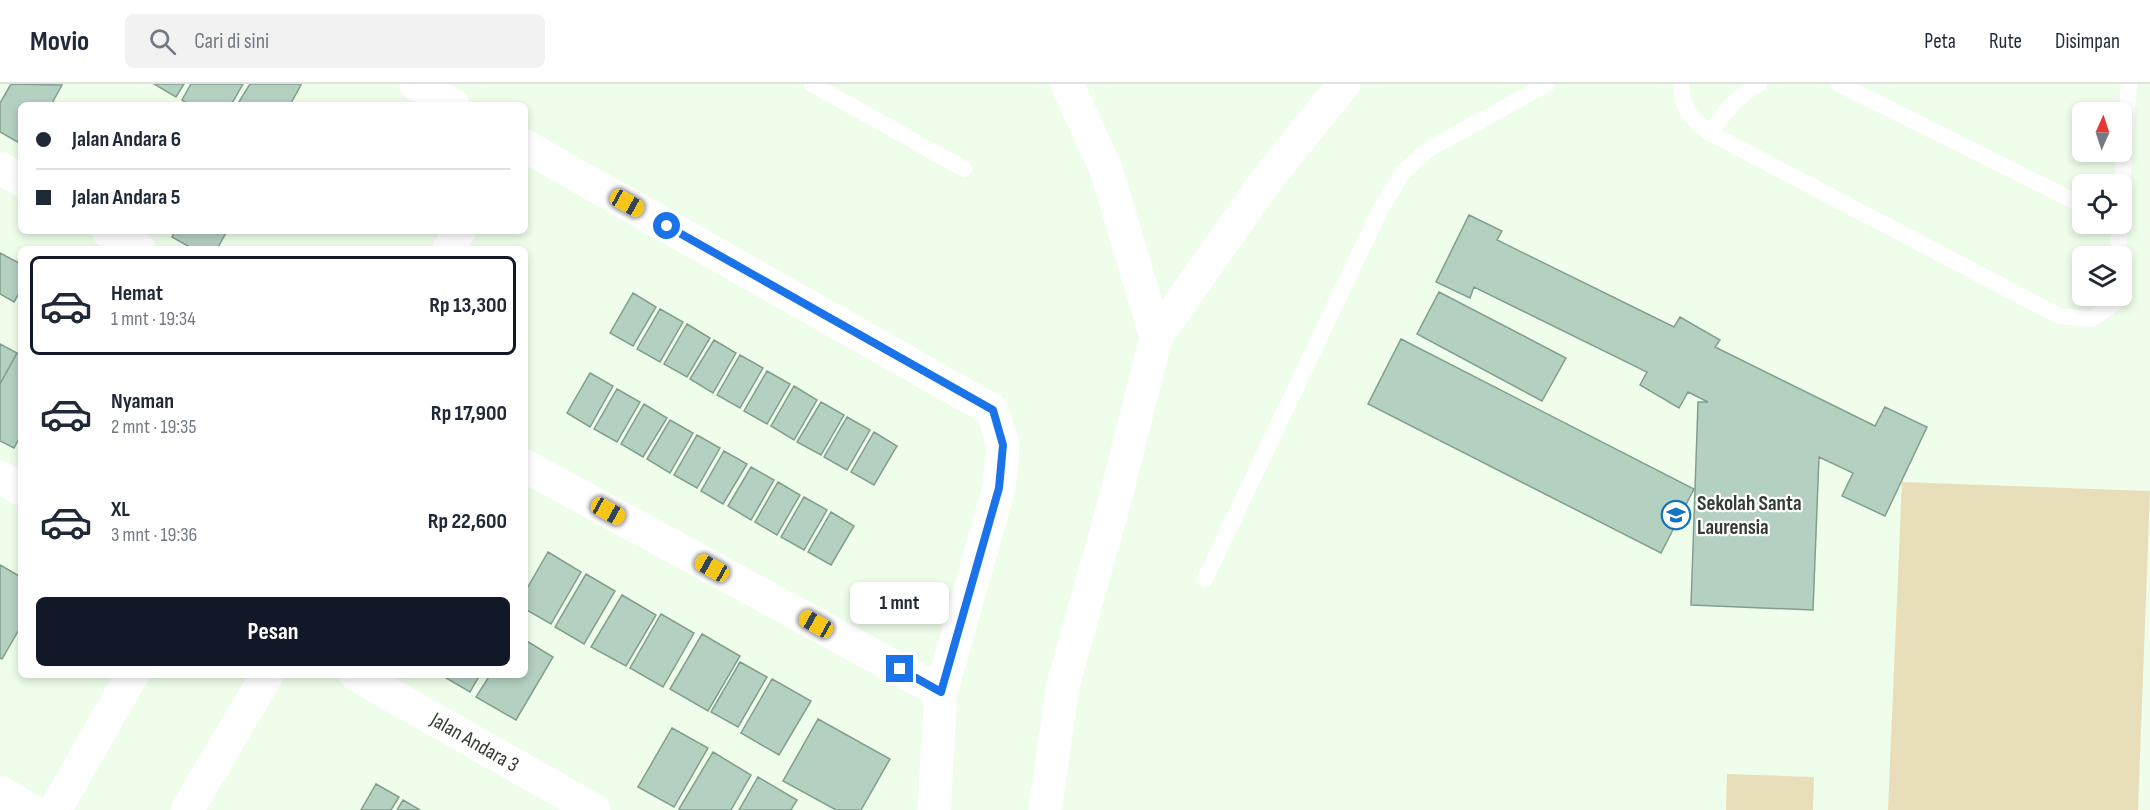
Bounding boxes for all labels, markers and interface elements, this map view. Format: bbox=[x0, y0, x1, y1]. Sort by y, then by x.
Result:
search box bbox=[125, 14, 545, 68]
text: Movio bbox=[30, 25, 89, 58]
icon: search bbox=[146, 25, 179, 58]
text: Cari di sini bbox=[194, 28, 269, 55]
text: Peta bbox=[1924, 29, 1956, 54]
text: Rute bbox=[1989, 29, 2022, 54]
text: Disimpan bbox=[2055, 29, 2120, 54]
north arrow bbox=[2072, 102, 2132, 162]
map controls bbox=[2072, 102, 2132, 306]
text: Jalan Andara 6 bbox=[72, 126, 181, 153]
button: locate bbox=[2072, 174, 2132, 234]
text: Jalan Andara 5 bbox=[72, 184, 180, 211]
car bbox=[607, 186, 647, 220]
route start bbox=[653, 212, 680, 239]
button: layers bbox=[2072, 246, 2132, 306]
icon: car bbox=[39, 279, 93, 333]
text: Hemat bbox=[111, 280, 163, 307]
text: Rp 13,300 bbox=[429, 292, 507, 319]
text: 1 mnt · 19:34 bbox=[111, 307, 196, 331]
icon: car bbox=[39, 387, 93, 441]
text: Nyaman bbox=[111, 388, 174, 415]
text: Rp 17,900 bbox=[431, 400, 507, 427]
text: 2 mnt · 19:35 bbox=[111, 415, 196, 439]
place label: Sekolah Santa Laurensia bbox=[1697, 491, 1802, 540]
car bbox=[588, 494, 628, 528]
icon: car bbox=[39, 495, 93, 549]
text: XL bbox=[111, 496, 130, 523]
school or university icon: Sekolah Santa Laurensia bbox=[1660, 499, 1692, 531]
text: Rp 22,600 bbox=[428, 508, 507, 535]
text: 3 mnt · 19:36 bbox=[111, 523, 197, 547]
car bbox=[692, 551, 732, 585]
callout: 1 mnt bbox=[850, 582, 950, 624]
text: 1 mnt bbox=[880, 591, 919, 615]
button: Pesan bbox=[36, 597, 510, 666]
car bbox=[796, 607, 836, 641]
route end bbox=[886, 655, 913, 682]
street label: Jalan Andara 3 bbox=[425, 707, 523, 778]

